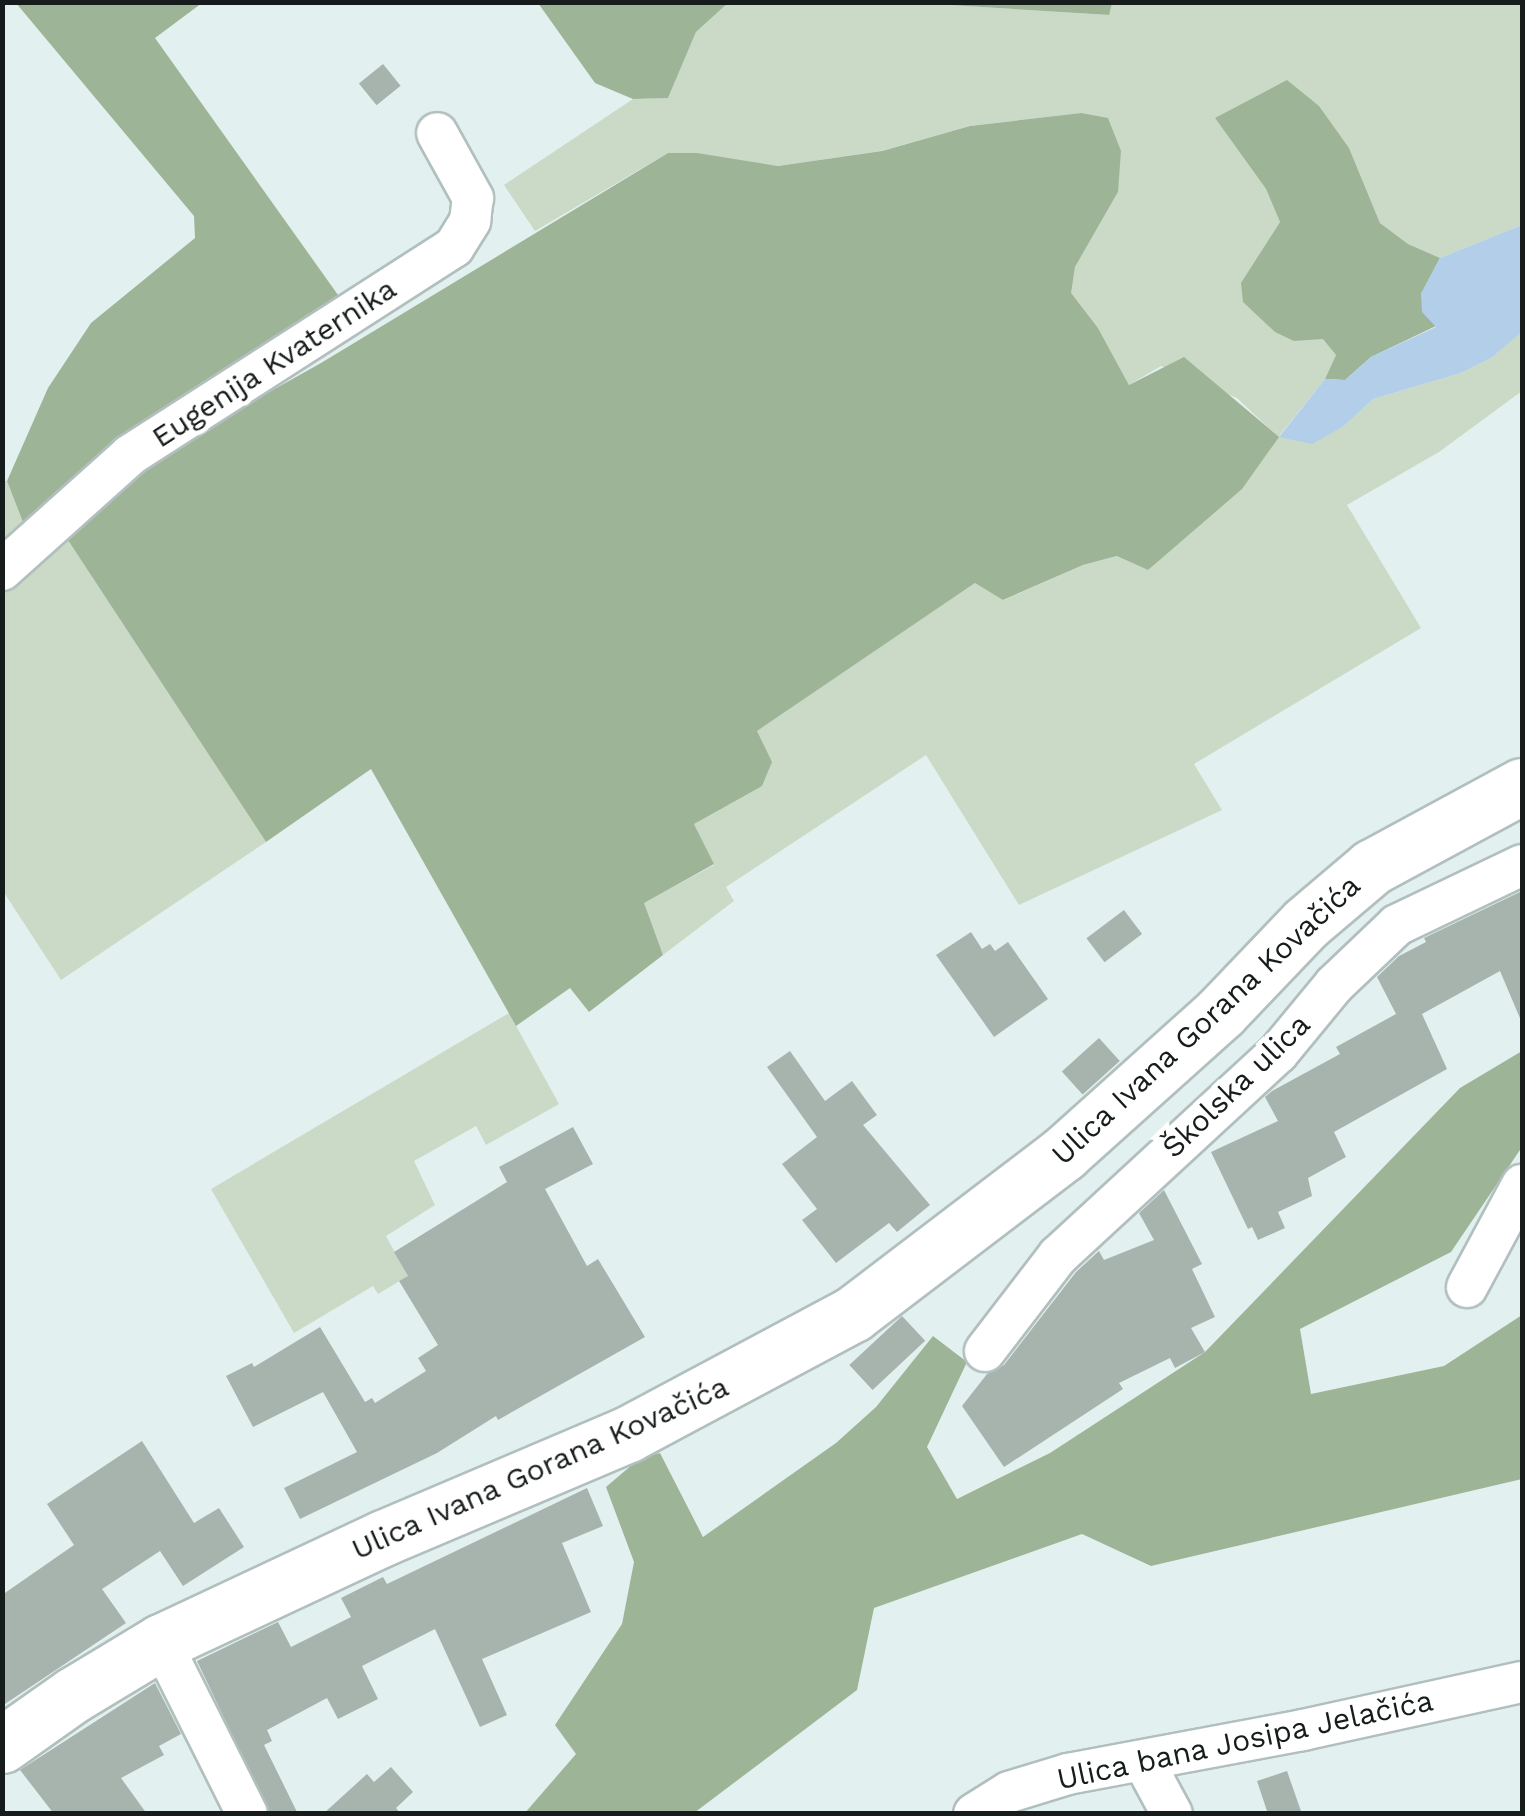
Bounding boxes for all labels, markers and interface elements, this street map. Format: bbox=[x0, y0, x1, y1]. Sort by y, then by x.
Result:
street label: Eugenija Kvaternika bbox=[145, 270, 403, 456]
street label: Ulica Ivana Gorana Kovačića bbox=[1044, 867, 1368, 1173]
street label: Školska ulica bbox=[1154, 1006, 1318, 1166]
street label: Ulica Ivana Gorana Kovačića bbox=[345, 1368, 735, 1568]
street label: Ulica bana Josipa Jelačića bbox=[1052, 1682, 1438, 1798]

